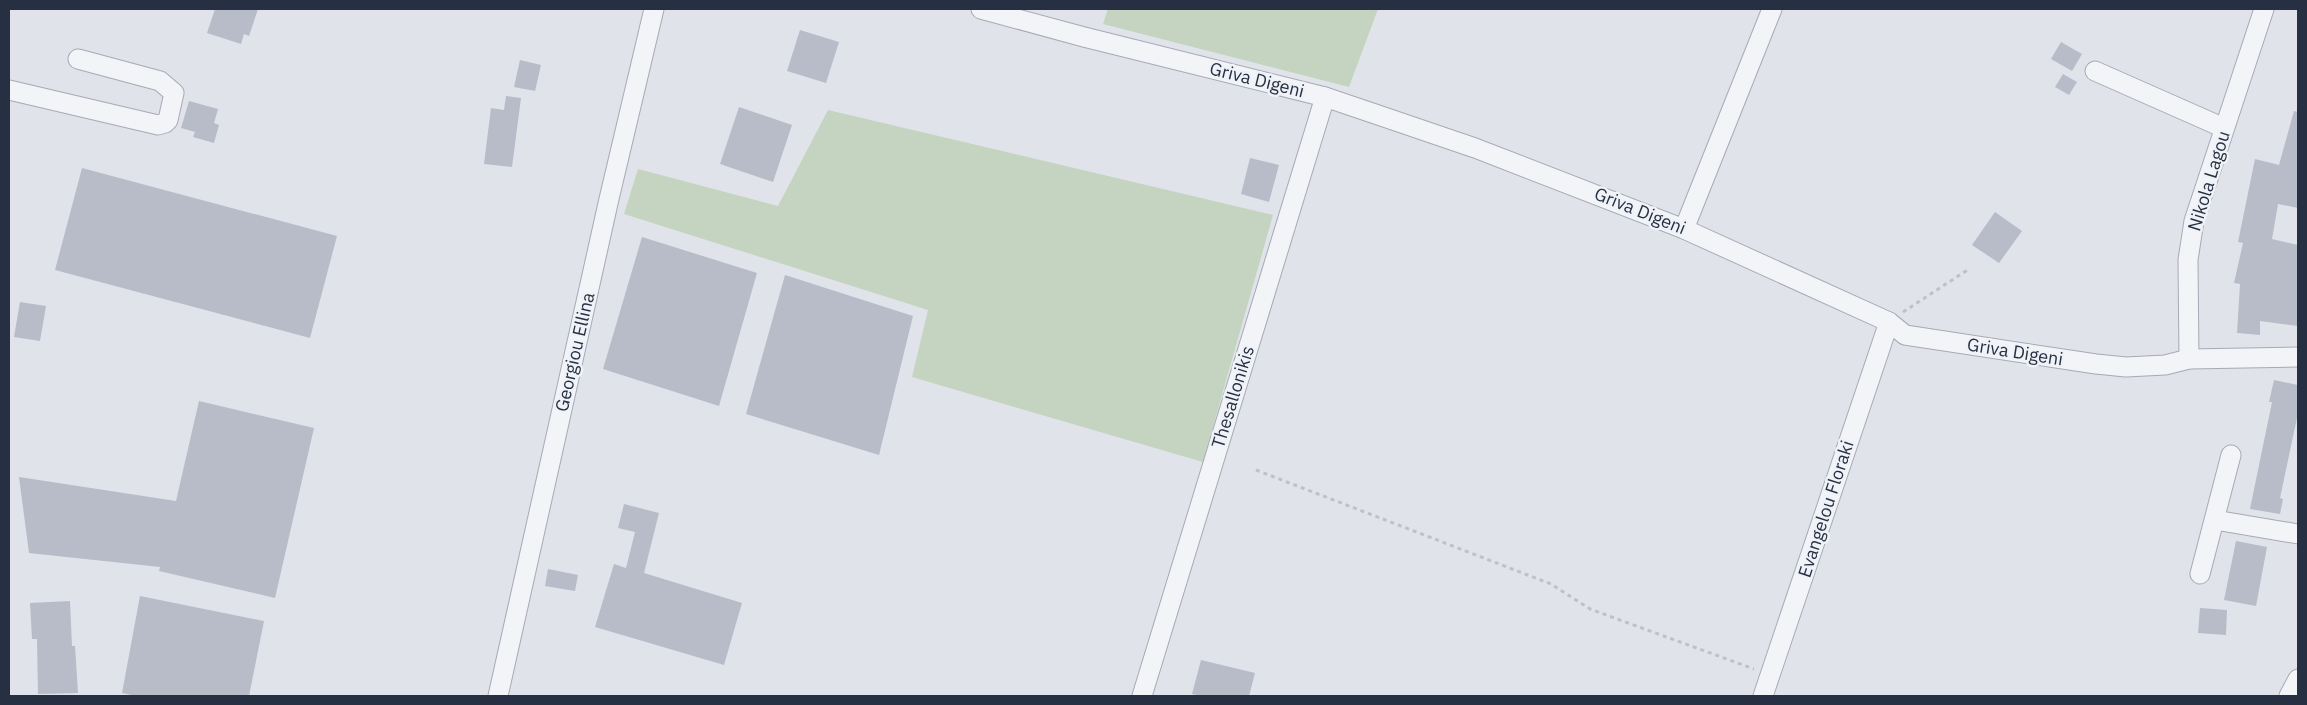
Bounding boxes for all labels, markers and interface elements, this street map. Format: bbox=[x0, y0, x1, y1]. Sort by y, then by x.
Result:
street label: Griva Digeni bbox=[1207, 57, 1307, 102]
street label: Nikola Lagou bbox=[2182, 128, 2235, 234]
street label: Griva Digeni bbox=[1591, 182, 1689, 239]
street label: Georgiou Ellina bbox=[550, 290, 599, 414]
street label: Griva Digeni bbox=[1965, 333, 2065, 370]
street label: Thesallonikis bbox=[1206, 343, 1259, 451]
street label: Evangelou Floraki bbox=[1793, 437, 1859, 580]

